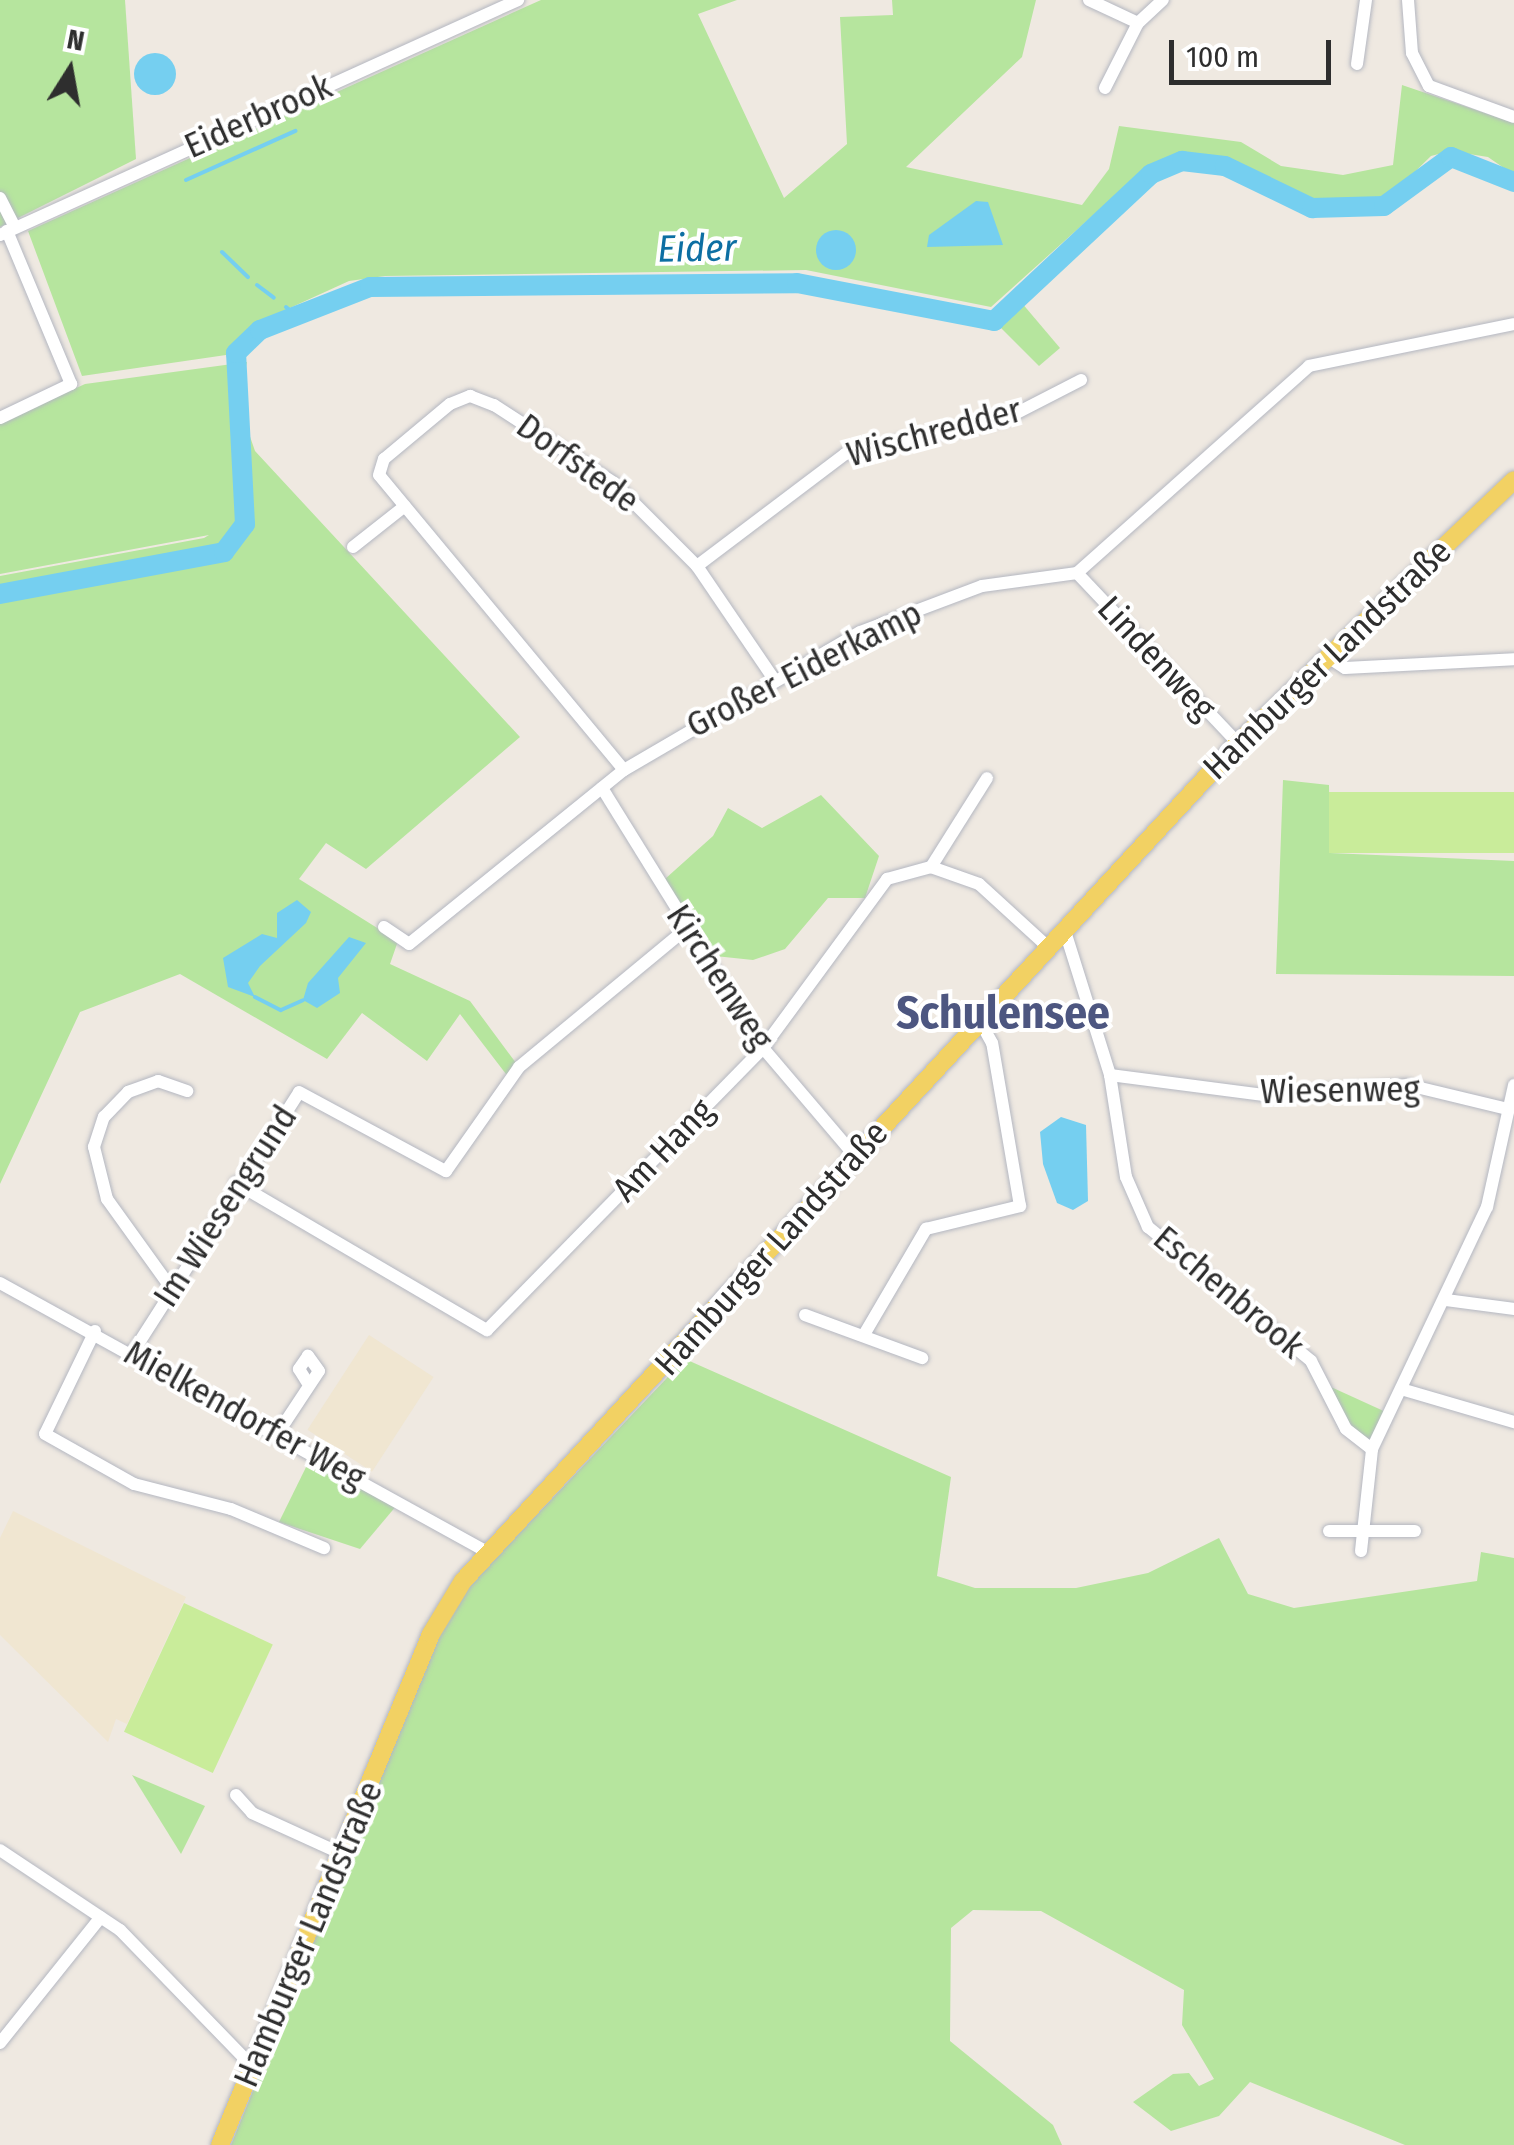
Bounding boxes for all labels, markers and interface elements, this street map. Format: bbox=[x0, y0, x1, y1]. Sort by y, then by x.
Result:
north arrow bbox=[20, 20, 120, 120]
scale bar bbox=[1174, 20, 1336, 82]
text: N bbox=[64, 22, 87, 58]
text: 100 m bbox=[1186, 39, 1259, 75]
street label: Eiderbrook bbox=[178, 65, 338, 167]
water label: Eider bbox=[657, 226, 737, 272]
street label: Wischredder bbox=[842, 389, 1026, 475]
street label: Dorfstede bbox=[509, 405, 647, 521]
street label: Hamburger Landstraße bbox=[1194, 530, 1460, 788]
street label: Lindenweg bbox=[1089, 587, 1225, 729]
street label: Großer Eiderkamp bbox=[679, 592, 929, 746]
street label: Kirchenweg bbox=[658, 897, 782, 1057]
district label: Schulensee bbox=[896, 987, 1110, 1041]
street label: Wiesenweg bbox=[1260, 1068, 1420, 1112]
street label: Am Hang bbox=[604, 1090, 722, 1210]
street label: Im Wiesengrund bbox=[144, 1097, 306, 1315]
street label: Hamburger Landstraße bbox=[646, 1112, 896, 1384]
street label: Eschenbrook bbox=[1145, 1217, 1313, 1367]
street label: Mielkendorfer Weg bbox=[117, 1331, 373, 1499]
street label: Hamburger Landstraße bbox=[225, 1775, 391, 2093]

